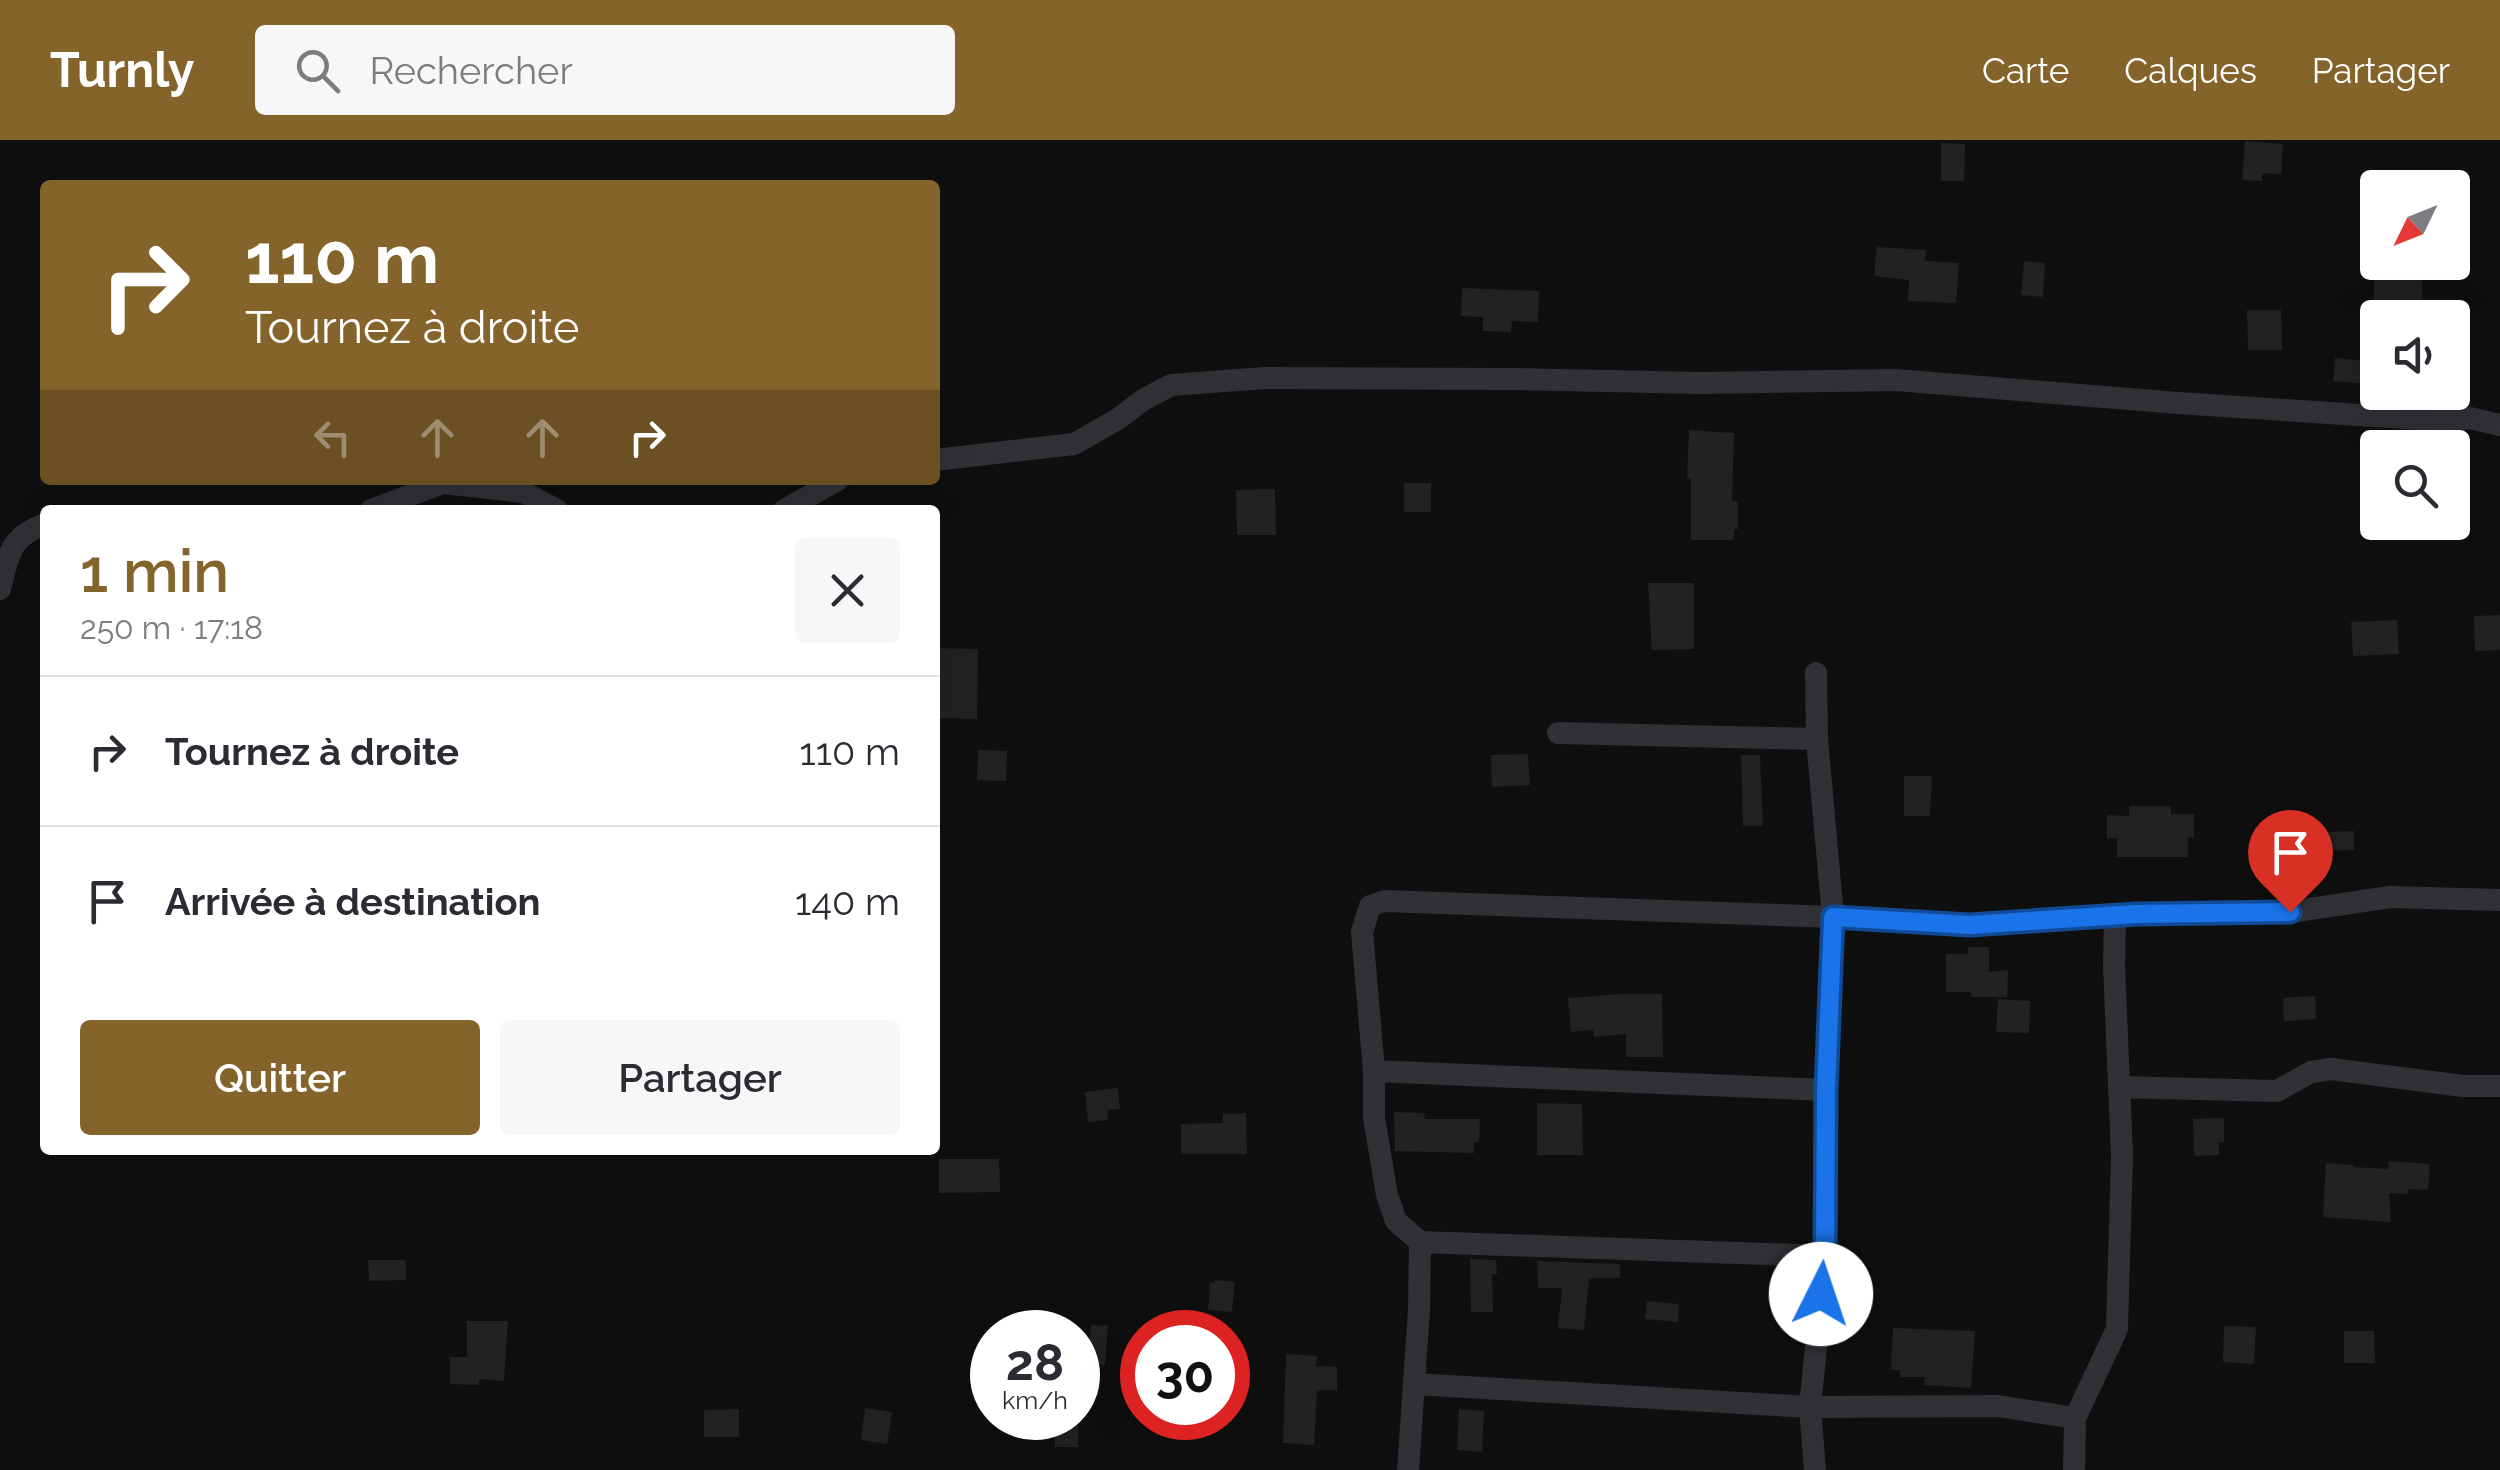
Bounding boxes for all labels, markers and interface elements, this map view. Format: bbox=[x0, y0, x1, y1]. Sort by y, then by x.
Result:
search box bbox=[255, 25, 955, 115]
text: Turnly bbox=[50, 42, 195, 98]
icon: search bbox=[290, 43, 345, 98]
text: Rechercher bbox=[370, 48, 573, 93]
text: Carte bbox=[1982, 50, 2069, 91]
text: Calques bbox=[2124, 50, 2257, 91]
text: Partager bbox=[2312, 50, 2450, 91]
north arrow bbox=[2360, 170, 2470, 280]
map controls bbox=[2360, 170, 2470, 540]
text: 110 m bbox=[245, 217, 439, 299]
icon: right bbox=[80, 220, 210, 350]
button: sound bbox=[2360, 300, 2470, 410]
text: Tournez à droite bbox=[245, 301, 579, 354]
icon: left bbox=[305, 410, 360, 465]
icon: ahead bbox=[410, 410, 465, 465]
icon: ahead bbox=[515, 410, 570, 465]
icon: right bbox=[620, 410, 675, 465]
button: search bbox=[2360, 430, 2470, 540]
text: 1 min bbox=[80, 536, 229, 606]
button: close bbox=[795, 538, 900, 643]
text: 250 m · 17:18 bbox=[80, 609, 263, 646]
icon: right bbox=[80, 724, 135, 779]
text: Tournez à droite bbox=[165, 729, 459, 774]
text: 110 m bbox=[800, 729, 900, 774]
pin bbox=[2248, 810, 2333, 913]
icon: arrive bbox=[2263, 825, 2318, 880]
icon: arrive bbox=[80, 874, 135, 929]
text: Arrivée à destination bbox=[165, 879, 541, 924]
text: 140 m bbox=[795, 879, 900, 924]
button: Quitter bbox=[80, 1020, 480, 1135]
button: Partager bbox=[500, 1020, 900, 1135]
position arrow bbox=[1769, 1242, 1873, 1346]
speed limit sign: 30 bbox=[1120, 1310, 1250, 1440]
text: 28 bbox=[1006, 1333, 1064, 1392]
text: km/h bbox=[1002, 1385, 1068, 1415]

